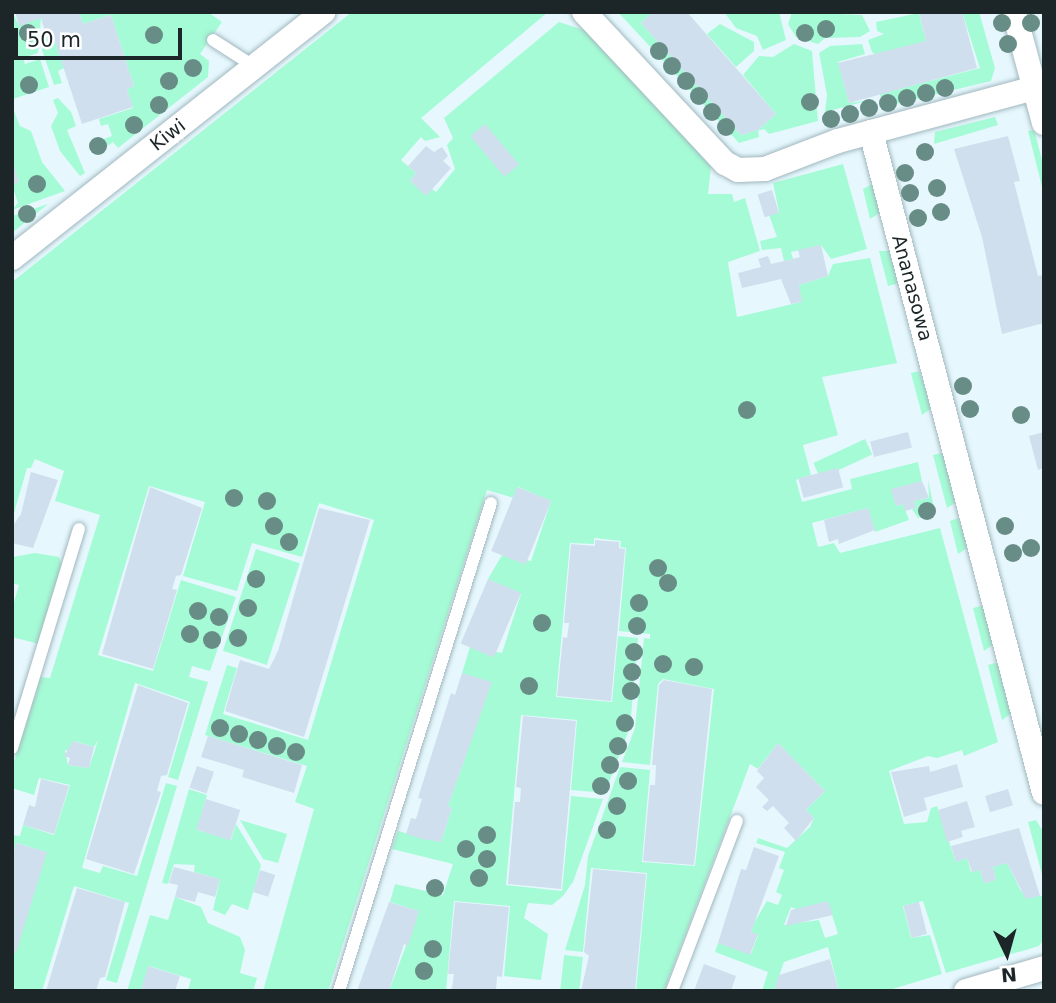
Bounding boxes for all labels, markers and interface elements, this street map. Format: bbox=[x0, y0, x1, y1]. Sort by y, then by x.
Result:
scale bar bbox=[18, 14, 186, 58]
text: 50 m bbox=[27, 28, 81, 52]
street label: Kiwi bbox=[146, 114, 190, 156]
street label: Ananasowa bbox=[887, 232, 937, 344]
north arrow bbox=[972, 919, 1042, 989]
text: N bbox=[1000, 963, 1018, 987]

